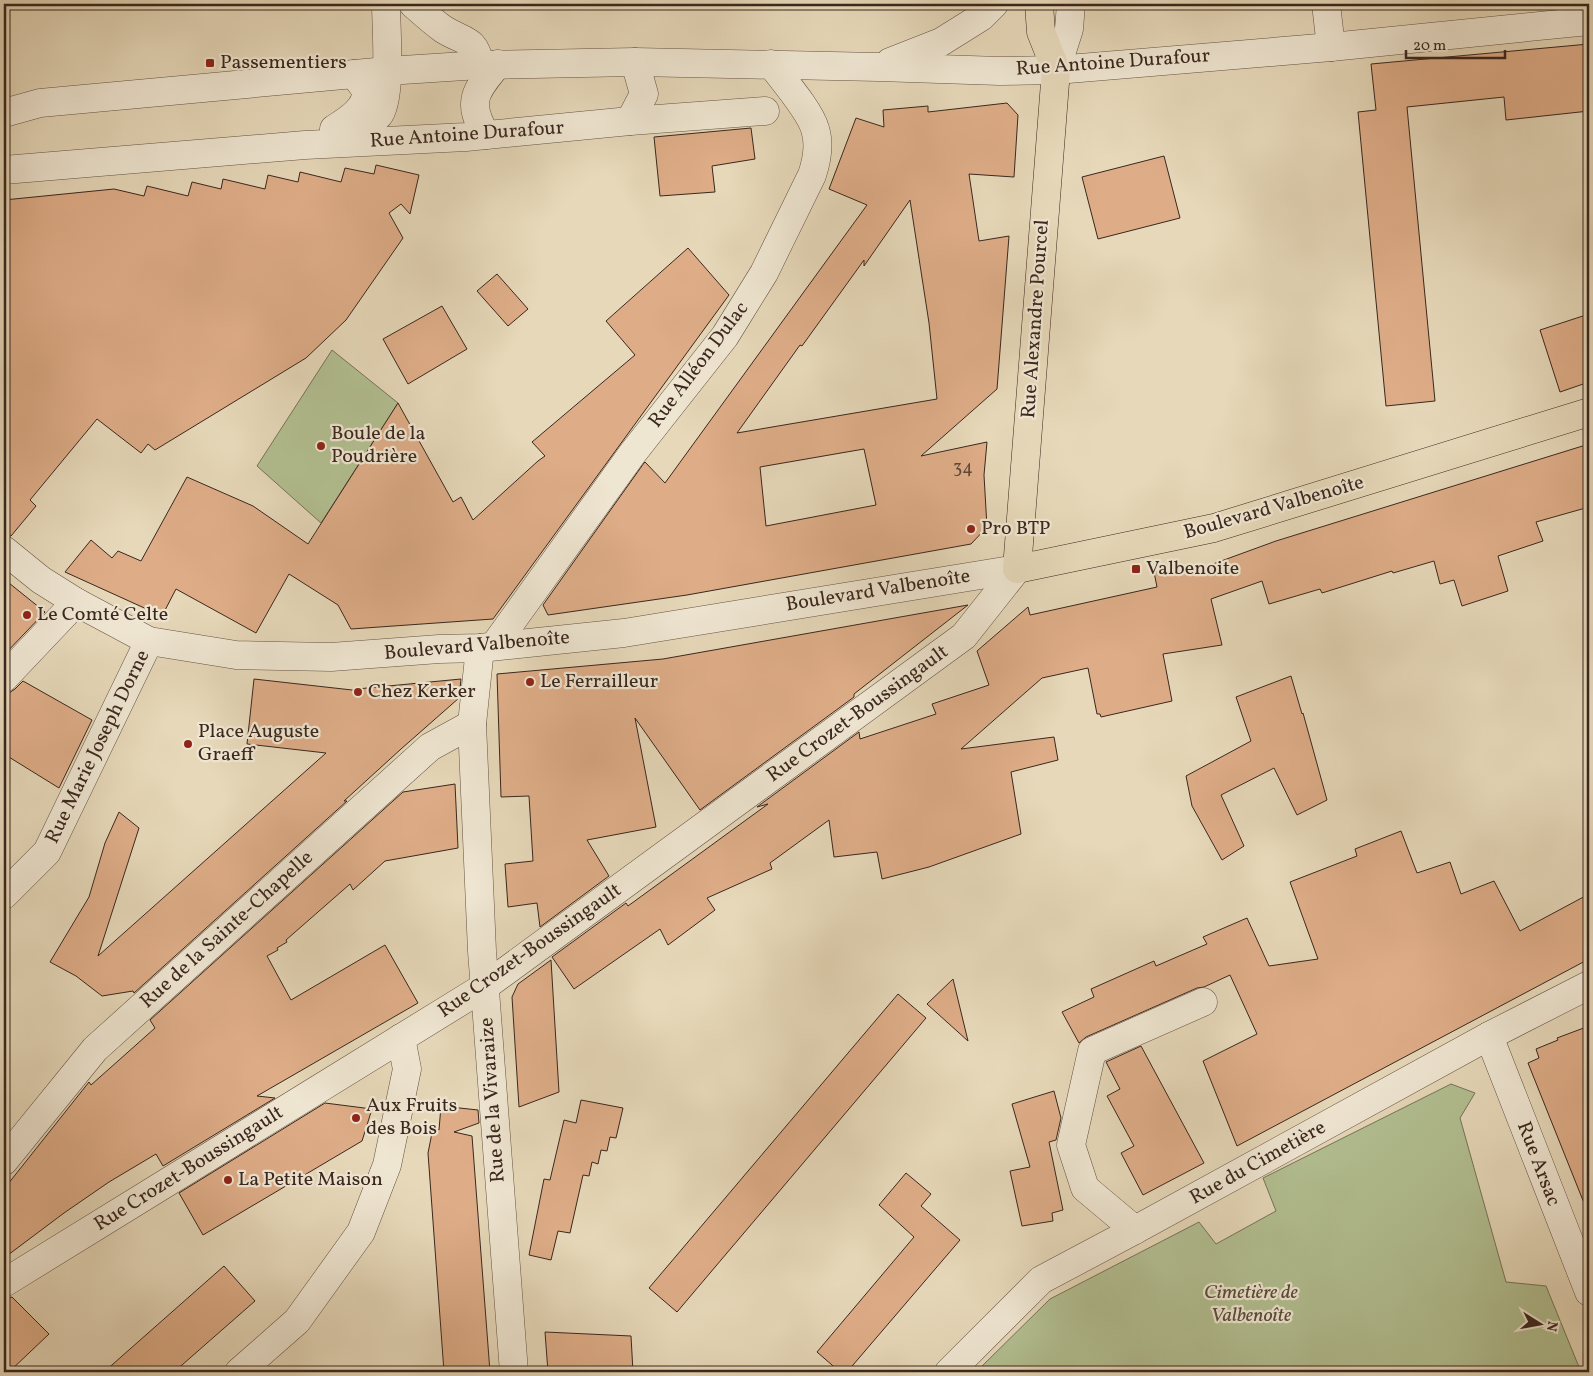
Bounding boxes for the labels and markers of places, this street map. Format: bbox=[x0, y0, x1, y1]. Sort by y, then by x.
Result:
place label: Passementiers bbox=[220, 49, 347, 77]
marker: Passementiers bbox=[204, 57, 216, 69]
place label: Boule de la Poudrière bbox=[331, 420, 426, 471]
marker: Boule de la Poudrière bbox=[315, 440, 327, 452]
place label: Pro BTP bbox=[981, 515, 1050, 543]
marker: Pro BTP bbox=[965, 523, 977, 535]
place label: Valbenoite bbox=[1146, 555, 1239, 583]
marker: Valbenoite bbox=[1130, 563, 1142, 575]
place label: Le Comté Celte bbox=[37, 601, 168, 629]
marker: Le Comté Celte bbox=[21, 609, 33, 621]
place label: Le Ferrailleur bbox=[540, 668, 658, 696]
marker: Le Ferrailleur bbox=[524, 676, 536, 688]
place label: Chez Kerker bbox=[368, 678, 476, 706]
marker: Chez Kerker bbox=[352, 686, 364, 698]
place label: Place Auguste Graeff bbox=[198, 718, 319, 769]
marker: Place Auguste Graeff bbox=[182, 738, 194, 750]
place label: Aux Fruits des Bois bbox=[366, 1092, 457, 1143]
marker: Aux Fruits des Bois bbox=[350, 1112, 362, 1124]
place label: La Petite Maison bbox=[238, 1166, 383, 1194]
marker: La Petite Maison bbox=[222, 1174, 234, 1186]

